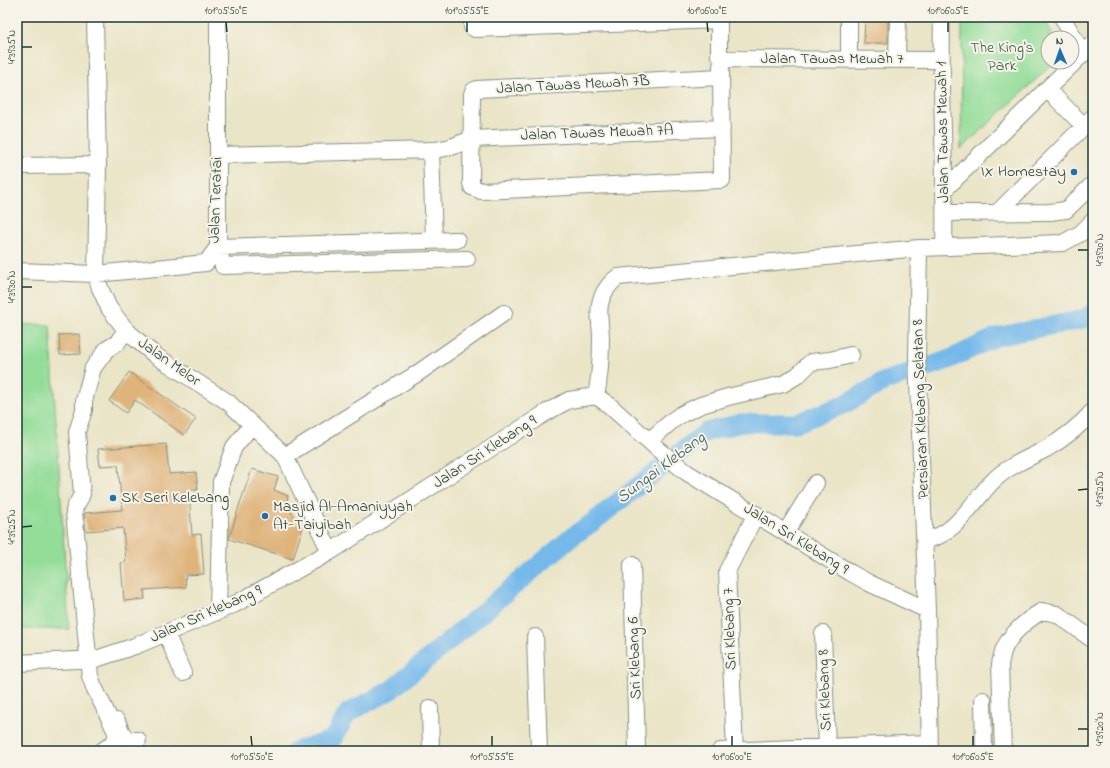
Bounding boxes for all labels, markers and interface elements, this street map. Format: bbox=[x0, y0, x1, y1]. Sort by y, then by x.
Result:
text: 101°05'50"E bbox=[205, 4, 247, 19]
text: 101°05'55"E bbox=[445, 4, 489, 19]
text: 101°06'00"E bbox=[687, 4, 727, 19]
text: 101°06'05"E bbox=[927, 4, 969, 19]
text: 4°39'35"N bbox=[5, 30, 20, 64]
north arrow bbox=[1040, 30, 1080, 70]
text: N bbox=[1056, 33, 1064, 49]
park label: The King's Park bbox=[970, 36, 1034, 78]
street label: Jalan Tawas Mewah 7 bbox=[761, 47, 904, 71]
street label: Jalan Tawas Mewah 1 bbox=[930, 61, 956, 203]
street label: Jalan Tawas Mewah 7B bbox=[496, 69, 651, 101]
street label: Jalan Tawas Mewah 7A bbox=[520, 118, 674, 148]
street label: Jalan Teratai bbox=[202, 156, 230, 244]
place label: IX Homestay bbox=[981, 160, 1066, 184]
marker: IX Homestay bbox=[1069, 167, 1079, 177]
text: 4°39'30"N bbox=[1093, 233, 1108, 266]
text: 4°39'30"N bbox=[5, 270, 20, 303]
street label: Persiaran Klebang Selatan 8 bbox=[906, 319, 936, 499]
street label: Jalan Melor bbox=[132, 331, 206, 393]
street label: Jalan Sri Klebang 9 bbox=[428, 409, 542, 495]
water label: Sungai Klebang bbox=[611, 426, 712, 511]
text: 4°39'25"N bbox=[1093, 471, 1108, 506]
place label: SK Seri Kelebang bbox=[121, 486, 229, 510]
marker: SK Seri Kelebang bbox=[108, 493, 118, 503]
place label: Masjid Al-Amaniyyah At-Taiyibah bbox=[273, 495, 413, 537]
street label: Jalan Sri Klebang 9 bbox=[739, 497, 854, 581]
text: 4°39'25"N bbox=[5, 509, 20, 544]
marker: Masjid Al-Amaniyyah At-Taiyibah bbox=[260, 511, 270, 521]
street label: Jalan Sri Klebang 9 bbox=[146, 578, 266, 649]
street label: Sri Klebang 7 bbox=[717, 587, 743, 671]
street label: Sri Klebang 6 bbox=[622, 616, 648, 700]
street label: Sri Klebang 8 bbox=[812, 649, 838, 731]
text: 4°39'20"N bbox=[1093, 712, 1108, 746]
text: 101°05'50"E bbox=[231, 750, 273, 765]
text: 101°05'55"E bbox=[470, 750, 514, 765]
text: 101°06'00"E bbox=[712, 750, 752, 765]
text: 101°06'05"E bbox=[952, 750, 994, 765]

